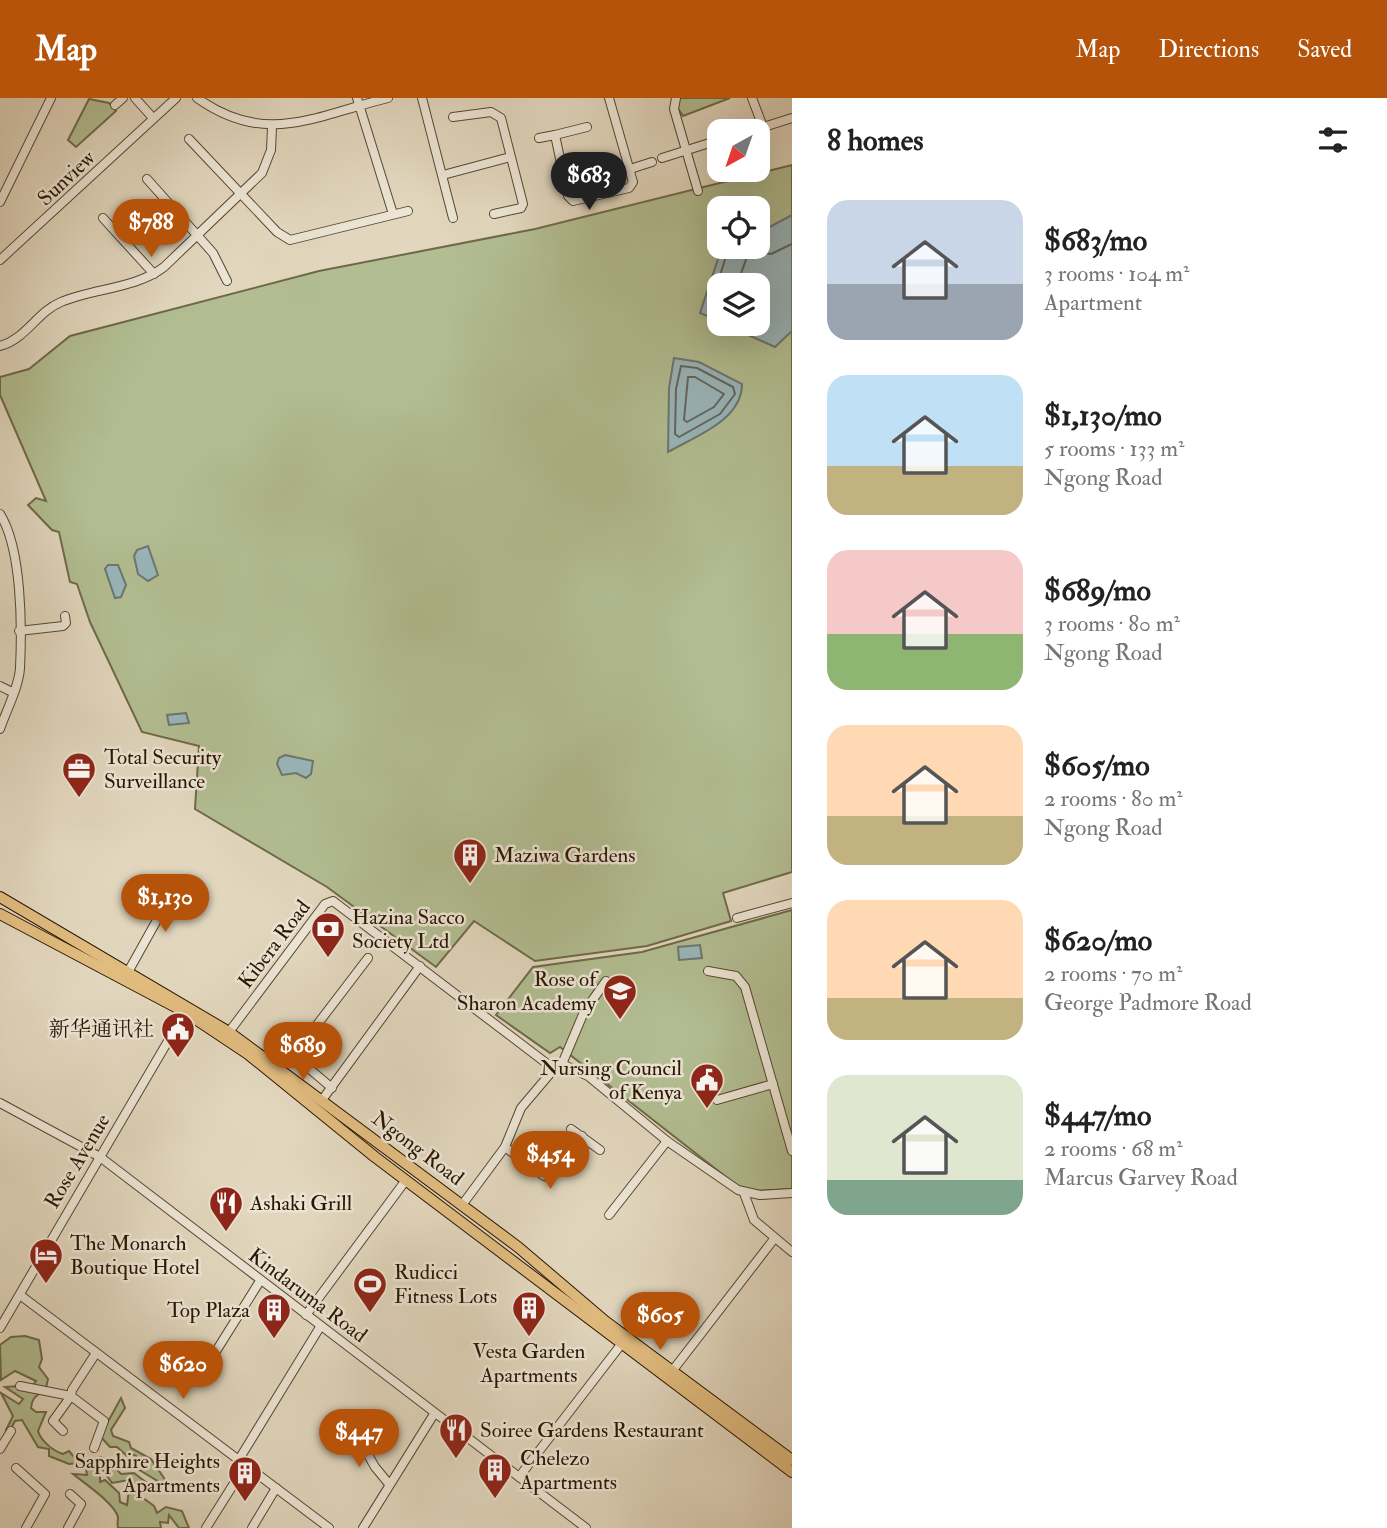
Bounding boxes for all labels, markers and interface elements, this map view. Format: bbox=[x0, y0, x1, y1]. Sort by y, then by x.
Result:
text: Map bbox=[35, 29, 97, 70]
text: Map bbox=[1075, 34, 1120, 65]
text: Directions bbox=[1158, 34, 1259, 65]
text: Saved bbox=[1297, 34, 1352, 65]
north arrow bbox=[707, 119, 770, 182]
map controls bbox=[707, 119, 770, 336]
icon: filters bbox=[1314, 121, 1352, 159]
text: 8 homes bbox=[827, 122, 924, 159]
street label: Sunview bbox=[32, 144, 102, 212]
pin: $683 bbox=[548, 152, 630, 212]
text: $683 bbox=[567, 160, 611, 189]
button: locate bbox=[707, 196, 770, 259]
pin: $788 bbox=[110, 200, 192, 259]
text: $788 bbox=[128, 207, 174, 236]
text: $683/mo bbox=[1044, 222, 1147, 259]
icon: home bbox=[883, 228, 967, 312]
text: 3 rooms · 104 m² bbox=[1044, 259, 1190, 288]
button: layers bbox=[707, 273, 770, 336]
text: Apartment bbox=[1044, 288, 1142, 317]
text: $1,130/mo bbox=[1044, 397, 1162, 434]
icon: home bbox=[883, 403, 967, 487]
text: 5 rooms · 133 m² bbox=[1044, 434, 1185, 463]
text: Ngong Road bbox=[1044, 463, 1163, 492]
text: $689/mo bbox=[1044, 572, 1151, 609]
icon: home bbox=[883, 578, 967, 662]
text: 3 rooms · 80 m² bbox=[1044, 609, 1180, 638]
text: Ngong Road bbox=[1044, 638, 1163, 667]
place label: Total Security Surveillance bbox=[104, 744, 222, 795]
text: $605/mo bbox=[1044, 747, 1150, 784]
office icon: Total Security Surveillance bbox=[60, 750, 98, 799]
icon: home bbox=[883, 753, 967, 837]
text: 2 rooms · 80 m² bbox=[1044, 784, 1183, 813]
text: Ngong Road bbox=[1044, 813, 1163, 842]
building icon: Maziwa Gardens bbox=[451, 836, 489, 885]
place label: Maziwa Gardens bbox=[494, 842, 635, 869]
pin: $1,130 bbox=[108, 874, 222, 934]
text: $1,130 bbox=[137, 882, 193, 911]
street label: Kibera Road bbox=[232, 894, 317, 994]
place label: Hazina Sacco Society Ltd bbox=[352, 904, 465, 955]
bank icon: Hazina Sacco Society Ltd bbox=[309, 910, 347, 959]
text: $620/mo bbox=[1044, 922, 1152, 959]
icon: home bbox=[883, 928, 967, 1012]
text: 2 rooms · 70 m² bbox=[1044, 959, 1183, 988]
place label: Rose of Sharon Academy bbox=[457, 966, 599, 1017]
school or university icon: Rose of Sharon Academy bbox=[601, 972, 639, 1021]
text: George Padmore Road bbox=[1044, 988, 1252, 1017]
public building icon: 新华通讯社 bbox=[159, 1010, 197, 1059]
place label: 新华通讯社 bbox=[49, 1016, 154, 1043]
pin: $689 bbox=[262, 1023, 344, 1082]
text: $689 bbox=[279, 1030, 327, 1059]
place label: Nursing Council of Kenya bbox=[540, 1055, 683, 1106]
public building icon: Nursing Council of Kenya bbox=[688, 1061, 726, 1110]
text: $447/mo bbox=[1044, 1097, 1151, 1134]
icon: home bbox=[883, 1103, 967, 1187]
street label: Ngong Road bbox=[366, 1105, 470, 1192]
street label: Rose Avenue bbox=[39, 1109, 116, 1214]
pin: $454 bbox=[509, 1132, 591, 1191]
text: 2 rooms · 68 m² bbox=[1044, 1134, 1183, 1163]
text: $454 bbox=[526, 1139, 574, 1168]
text: Marcus Garvey Road bbox=[1044, 1163, 1238, 1192]
restaurant icon: Ashaki Grill bbox=[207, 1184, 245, 1233]
place label: Ashaki Grill bbox=[249, 1190, 353, 1217]
place label: The Monarch Boutique Hotel bbox=[70, 1230, 201, 1281]
hotel icon: The Monarch Boutique Hotel bbox=[27, 1236, 65, 1285]
street label: Kindaruma Road bbox=[243, 1242, 373, 1349]
place label: Rudicci Fitness Lots bbox=[394, 1259, 497, 1310]
sports icon: Rudicci Fitness Lots bbox=[351, 1265, 389, 1314]
building icon: Vesta Garden Apartments bbox=[510, 1289, 548, 1338]
building icon: Top Plaza bbox=[255, 1291, 293, 1340]
pin: $605 bbox=[619, 1292, 701, 1352]
place label: Top Plaza bbox=[167, 1297, 250, 1324]
text: $605 bbox=[637, 1300, 683, 1329]
place label: Vesta Garden Apartments bbox=[473, 1338, 586, 1389]
pin: $620 bbox=[142, 1342, 224, 1401]
text: $620 bbox=[159, 1349, 207, 1378]
pin: $447 bbox=[318, 1410, 400, 1469]
restaurant icon: Soiree Gardens Restaurant bbox=[437, 1411, 475, 1460]
text: $447 bbox=[335, 1417, 383, 1446]
place label: Soiree Gardens Restaurant bbox=[480, 1417, 704, 1444]
place label: Chelezo Apartments bbox=[519, 1445, 617, 1496]
place label: Sapphire Heights Apartments bbox=[74, 1448, 220, 1499]
building icon: Chelezo Apartments bbox=[476, 1451, 514, 1500]
building icon: Sapphire Heights Apartments bbox=[226, 1454, 264, 1503]

